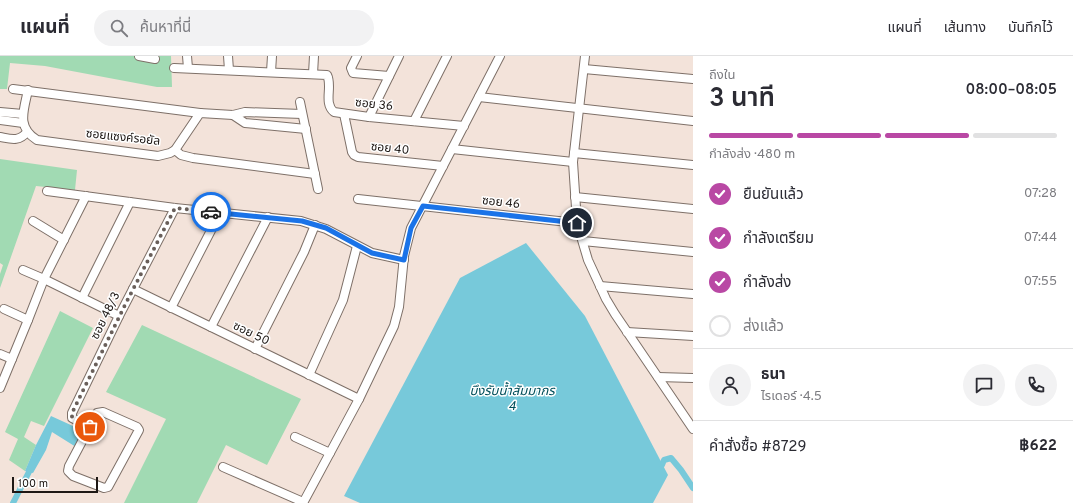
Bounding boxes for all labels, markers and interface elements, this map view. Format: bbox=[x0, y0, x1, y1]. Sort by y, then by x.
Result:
search box bbox=[94, 10, 374, 46]
text: แผนที่ bbox=[20, 16, 70, 40]
icon: search bbox=[108, 17, 130, 39]
text: ค้นหาที่นี่ bbox=[140, 19, 191, 38]
text: แผนที่ bbox=[888, 20, 922, 37]
text: เส้นทาง bbox=[944, 20, 986, 37]
text: บันทึกไว้ bbox=[1008, 20, 1053, 37]
text: ถึงใน bbox=[709, 68, 735, 84]
text: 08:00–08:05 bbox=[965, 81, 1057, 100]
text: 3 นาที bbox=[709, 83, 775, 116]
street label: ซอย 36 bbox=[354, 95, 394, 115]
street label: ซอยแซงค์รอยัล bbox=[85, 126, 161, 150]
street label: ซอย 40 bbox=[370, 139, 410, 159]
text: กำลังส่ง · 480 m bbox=[709, 147, 795, 163]
icon: check bbox=[709, 183, 731, 205]
text: ยืนยันแล้ว bbox=[743, 186, 804, 205]
text: 07:28 bbox=[1024, 186, 1057, 202]
courier bbox=[191, 192, 231, 232]
street label: ซอย 46 bbox=[481, 193, 521, 213]
icon: car bbox=[200, 201, 222, 223]
pin bbox=[560, 206, 594, 240]
icon: home bbox=[566, 212, 588, 234]
icon: check bbox=[709, 227, 731, 249]
text: กำลังเตรียม bbox=[743, 230, 814, 249]
text: 07:44 bbox=[1024, 230, 1057, 246]
icon: check bbox=[709, 271, 731, 293]
text: กำลังส่ง bbox=[743, 274, 791, 293]
text: 07:55 bbox=[1024, 274, 1057, 290]
street label: ซอย 48/3 bbox=[88, 290, 124, 342]
street label: ซอย 50 bbox=[230, 318, 272, 350]
text: ส่งแล้ว bbox=[743, 318, 784, 337]
button: person bbox=[709, 364, 751, 406]
button: chat bbox=[963, 364, 1005, 406]
button: phone bbox=[1015, 364, 1057, 406]
text: ธนา bbox=[761, 366, 786, 385]
water label: บึงรับน้ำสัมมากร 4 bbox=[469, 381, 556, 415]
text: ไรเดอร์ · 4.5 bbox=[761, 389, 822, 405]
pin bbox=[73, 410, 107, 444]
icon: bag bbox=[79, 416, 101, 438]
text: ฿622 bbox=[1019, 437, 1057, 456]
text: คำสั่งซื้อ #8729 bbox=[709, 438, 806, 457]
scale bar bbox=[12, 475, 98, 494]
text: 100 m bbox=[18, 477, 48, 491]

